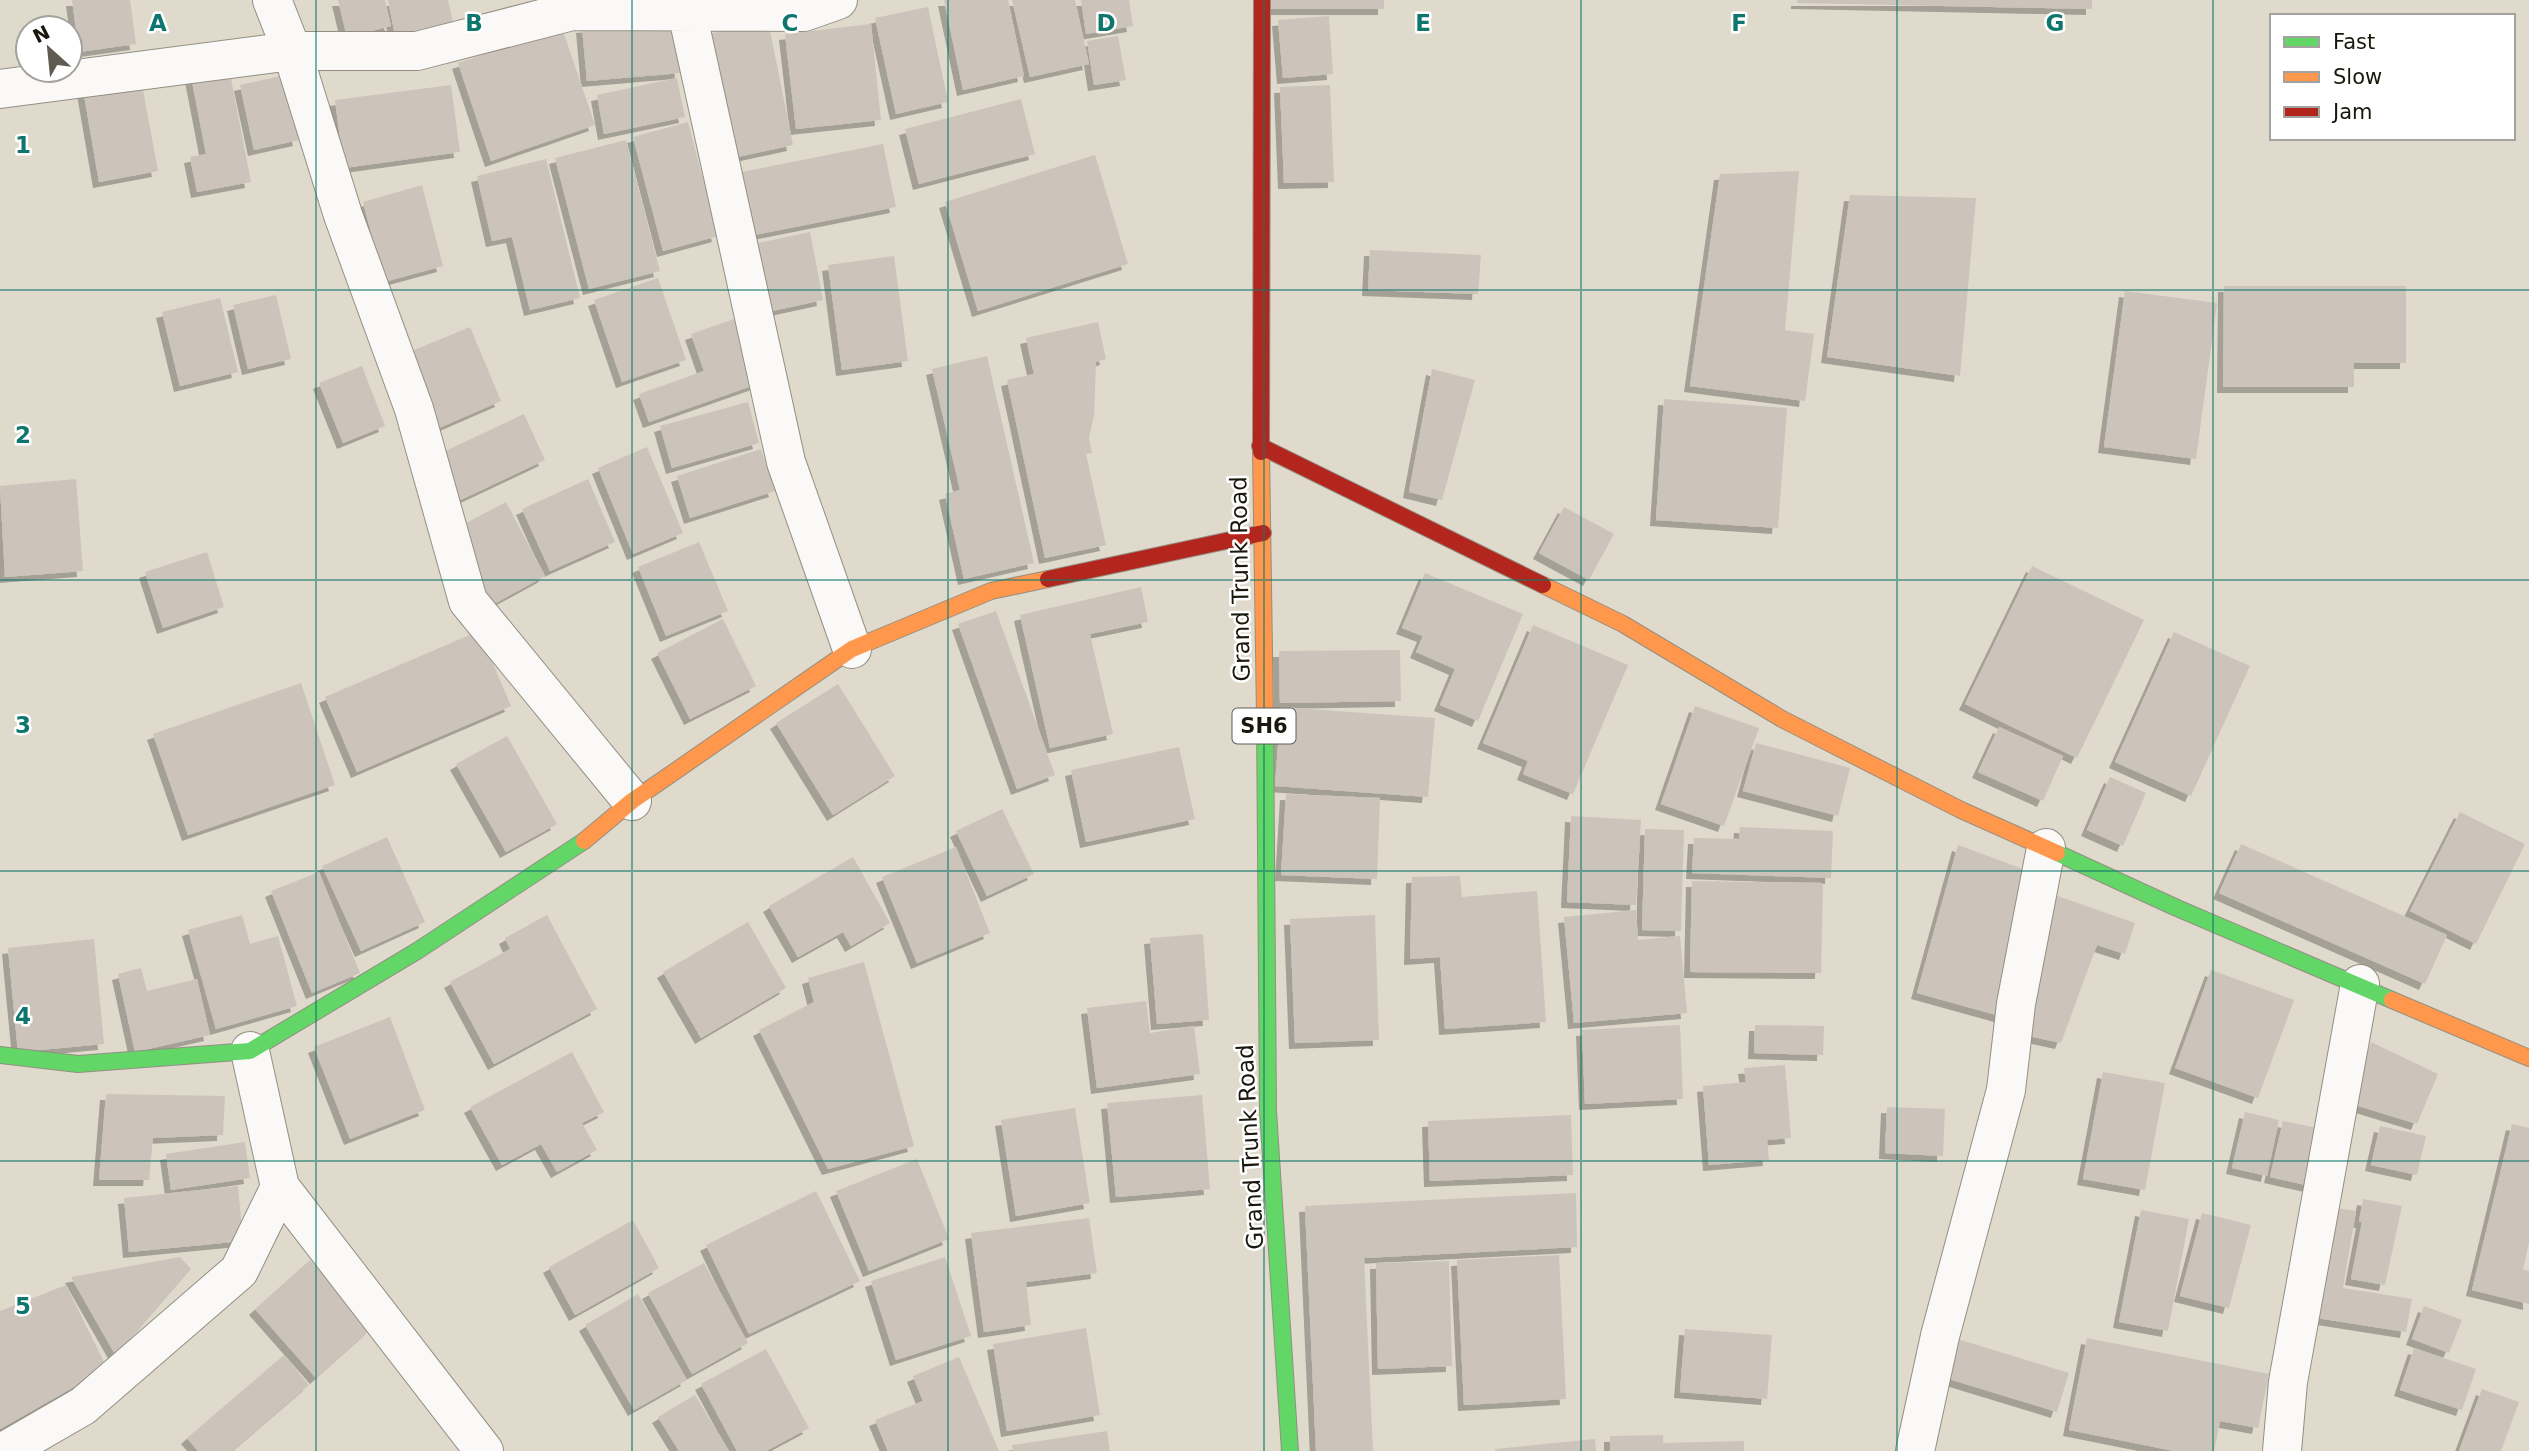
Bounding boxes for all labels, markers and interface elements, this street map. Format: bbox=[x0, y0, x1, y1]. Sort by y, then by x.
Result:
text: A bbox=[149, 10, 167, 36]
text: B bbox=[465, 10, 483, 36]
text: C bbox=[782, 10, 798, 36]
text: D bbox=[1096, 10, 1116, 36]
text: E bbox=[1415, 10, 1431, 36]
text: F bbox=[1731, 10, 1747, 36]
text: G bbox=[2046, 10, 2064, 36]
north arrow bbox=[14, 14, 84, 84]
legend bbox=[2270, 14, 2515, 140]
text: N bbox=[29, 20, 53, 47]
text: Fast bbox=[2333, 30, 2375, 54]
text: Slow bbox=[2333, 65, 2382, 89]
text: Jam bbox=[2331, 100, 2373, 124]
text: 1 bbox=[15, 132, 31, 158]
text: 2 bbox=[15, 422, 31, 448]
street label: Grand Trunk Road bbox=[1225, 476, 1255, 682]
road number: SH6 bbox=[1232, 708, 1296, 744]
text: 3 bbox=[15, 712, 31, 738]
text: 4 bbox=[15, 1003, 31, 1029]
street label: Grand Trunk Road bbox=[1232, 1044, 1268, 1250]
text: 5 bbox=[15, 1293, 31, 1319]

